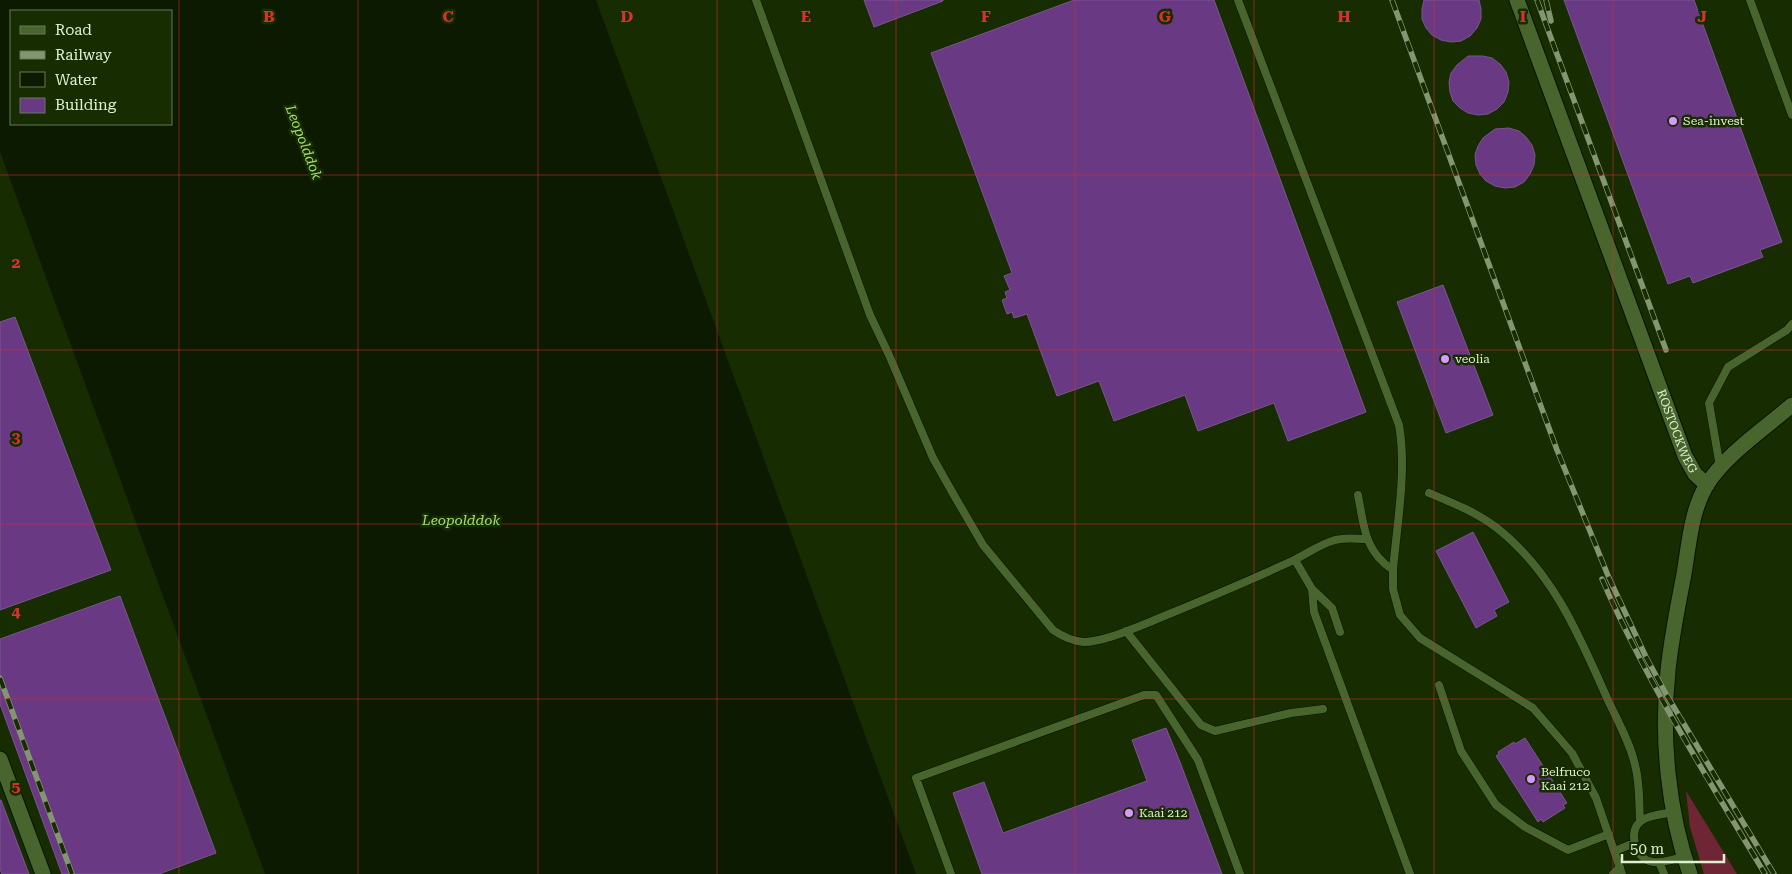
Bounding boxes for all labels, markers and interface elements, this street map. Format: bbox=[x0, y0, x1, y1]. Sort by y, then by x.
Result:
text: B bbox=[263, 7, 275, 26]
text: C bbox=[442, 7, 454, 26]
text: D bbox=[621, 7, 634, 26]
text: E bbox=[801, 7, 811, 26]
text: F bbox=[981, 7, 991, 26]
text: G bbox=[1159, 7, 1172, 26]
text: H bbox=[1337, 7, 1351, 26]
text: I bbox=[1520, 7, 1526, 26]
text: J bbox=[1697, 7, 1707, 26]
legend bbox=[10, 10, 172, 125]
text: Road bbox=[55, 21, 92, 39]
text: Railway bbox=[55, 46, 112, 64]
text: Water bbox=[55, 71, 97, 89]
text: Building bbox=[55, 96, 117, 114]
water label: Leopolddok bbox=[282, 102, 326, 182]
place label: Sea-invest bbox=[1683, 114, 1744, 128]
marker: Sea-invest bbox=[1667, 115, 1679, 127]
text: 2 bbox=[12, 253, 21, 272]
place label: veolia bbox=[1455, 352, 1490, 366]
marker: veolia bbox=[1439, 353, 1451, 365]
street label: ROSTOCKWEG bbox=[1654, 388, 1700, 476]
text: 3 bbox=[12, 428, 21, 447]
water label: Leopolddok bbox=[421, 512, 500, 528]
text: 4 bbox=[12, 602, 21, 621]
place label: Belfruco Kaai 212 bbox=[1541, 765, 1590, 793]
marker: Belfruco Kaai 212 bbox=[1525, 773, 1537, 785]
text: 5 bbox=[12, 777, 21, 796]
place label: Kaai 212 bbox=[1139, 806, 1188, 820]
marker: Kaai 212 bbox=[1123, 807, 1135, 819]
scale bar bbox=[1622, 832, 1724, 864]
text: 50 m bbox=[1630, 840, 1665, 858]

